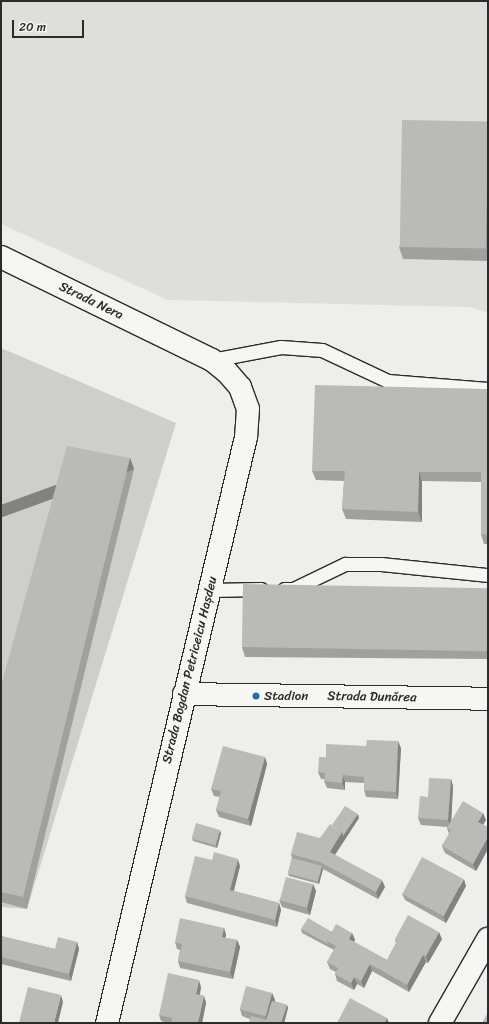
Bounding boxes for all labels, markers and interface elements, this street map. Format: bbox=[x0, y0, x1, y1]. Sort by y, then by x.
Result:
scale bar bbox=[14, 12, 86, 38]
text: 20 m bbox=[19, 16, 46, 38]
street label: Strada Nera bbox=[56, 279, 126, 323]
street label: Strada Bogdan Petriceicu Hașdeu bbox=[159, 575, 221, 765]
place label: Stadion bbox=[264, 688, 308, 704]
street label: Strada Dunărea bbox=[327, 688, 417, 706]
marker: Stadion bbox=[251, 691, 261, 701]

